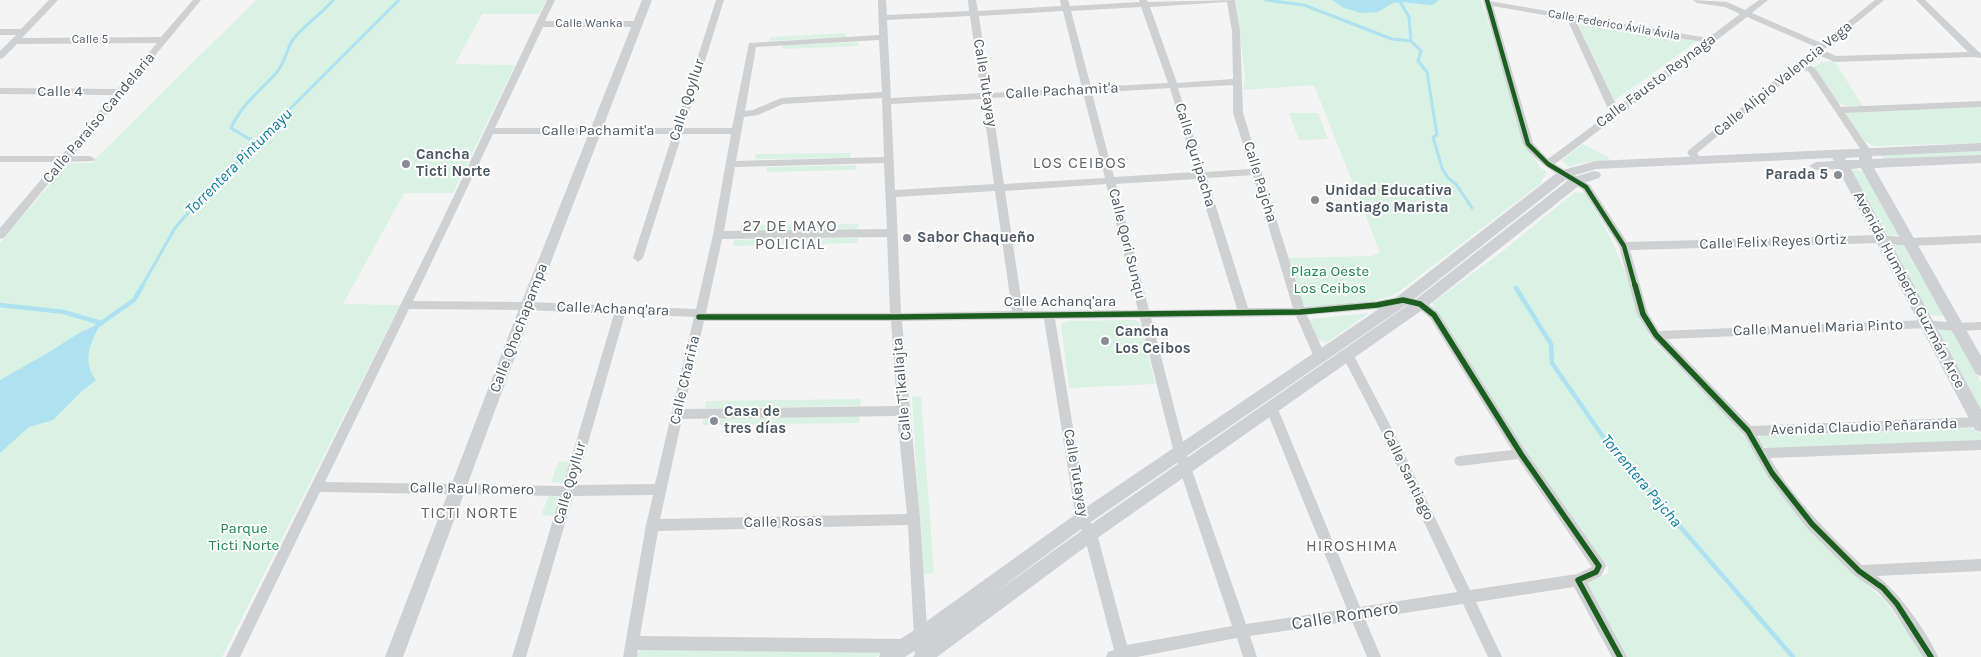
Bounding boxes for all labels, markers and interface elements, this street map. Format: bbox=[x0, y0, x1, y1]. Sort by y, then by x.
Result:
street label: Calle Federico Ávila Ávila bbox=[1547, 6, 1681, 44]
street label: Calle Wanka bbox=[555, 17, 623, 31]
street label: Calle Alipio Valencia Vega bbox=[1710, 18, 1856, 140]
street label: Calle Fausto Reynaga bbox=[1593, 30, 1719, 132]
street label: Calle 5 bbox=[72, 33, 108, 47]
street label: Calle Tutayay bbox=[969, 38, 1001, 128]
street label: Calle Paraíso Candelaria bbox=[39, 49, 159, 187]
street label: Calle Qoyllur bbox=[665, 57, 709, 143]
street label: Calle Pachamit'a bbox=[1005, 79, 1119, 103]
street label: Calle 4 bbox=[37, 83, 83, 101]
street label: Calle Quripacha bbox=[1171, 101, 1219, 209]
water label: Torrentera Pintumayu bbox=[182, 105, 296, 219]
street label: Calle Pachamit'a bbox=[541, 122, 655, 140]
street label: Calle Pajcha bbox=[1239, 139, 1281, 225]
place label: Cancha Ticti Norte bbox=[416, 146, 490, 181]
district label: LOS CEIBOS bbox=[1031, 153, 1129, 173]
marker: Cancha Ticti Norte bbox=[400, 158, 412, 170]
place label: Parada 5 bbox=[1765, 166, 1828, 184]
marker: Parada 5 bbox=[1832, 169, 1844, 181]
place label: Unidad Educativa Santiago Marista bbox=[1325, 182, 1452, 217]
street label: Calle Qori Sunqu bbox=[1105, 187, 1149, 301]
street label: Avenida Humberto Guzmán Arce bbox=[1849, 188, 1969, 392]
marker: Unidad Educativa Santiago Marista bbox=[1309, 194, 1321, 206]
district label: 27 DE MAYO POLICIAL bbox=[741, 216, 839, 254]
place label: Sabor Chaqueño bbox=[917, 229, 1035, 247]
street label: Calle Felix Reyes Ortiz bbox=[1699, 230, 1847, 254]
marker: Sabor Chaqueño bbox=[901, 232, 913, 244]
street label: Calle Qhochapampa bbox=[486, 261, 552, 395]
park label: Plaza Oeste Los Ceibos bbox=[1291, 263, 1369, 298]
street label: Calle Achanq'ara bbox=[1004, 293, 1116, 311]
street label: Calle Achanq'ara bbox=[556, 298, 670, 320]
street label: Calle Manuel Maria Pinto bbox=[1733, 316, 1903, 340]
place label: Cancha Los Ceibos bbox=[1115, 323, 1191, 358]
street label: Calle Chariña bbox=[666, 334, 704, 426]
marker: Cancha Los Ceibos bbox=[1099, 335, 1111, 347]
street label: Calle T'ikallajta bbox=[889, 337, 915, 441]
place label: Casa de tres días bbox=[724, 403, 786, 438]
marker: Casa de tres días bbox=[708, 415, 720, 427]
street label: Avenida Claudio Peñaranda bbox=[1770, 415, 1958, 439]
street label: Calle Santiago bbox=[1378, 427, 1438, 523]
street label: Calle Tutayay bbox=[1059, 428, 1093, 518]
water label: Torrentera Pajcha bbox=[1597, 431, 1685, 531]
street label: Calle Qoyllur bbox=[550, 440, 590, 526]
street label: Calle Raul Romero bbox=[410, 479, 534, 499]
district label: TICTI NORTE bbox=[420, 503, 520, 523]
street label: Calle Rosas bbox=[744, 512, 822, 532]
park label: Parque Ticti Norte bbox=[209, 520, 279, 555]
district label: HIROSHIMA bbox=[1305, 536, 1399, 556]
street label: Calle Romero bbox=[1290, 597, 1400, 635]

